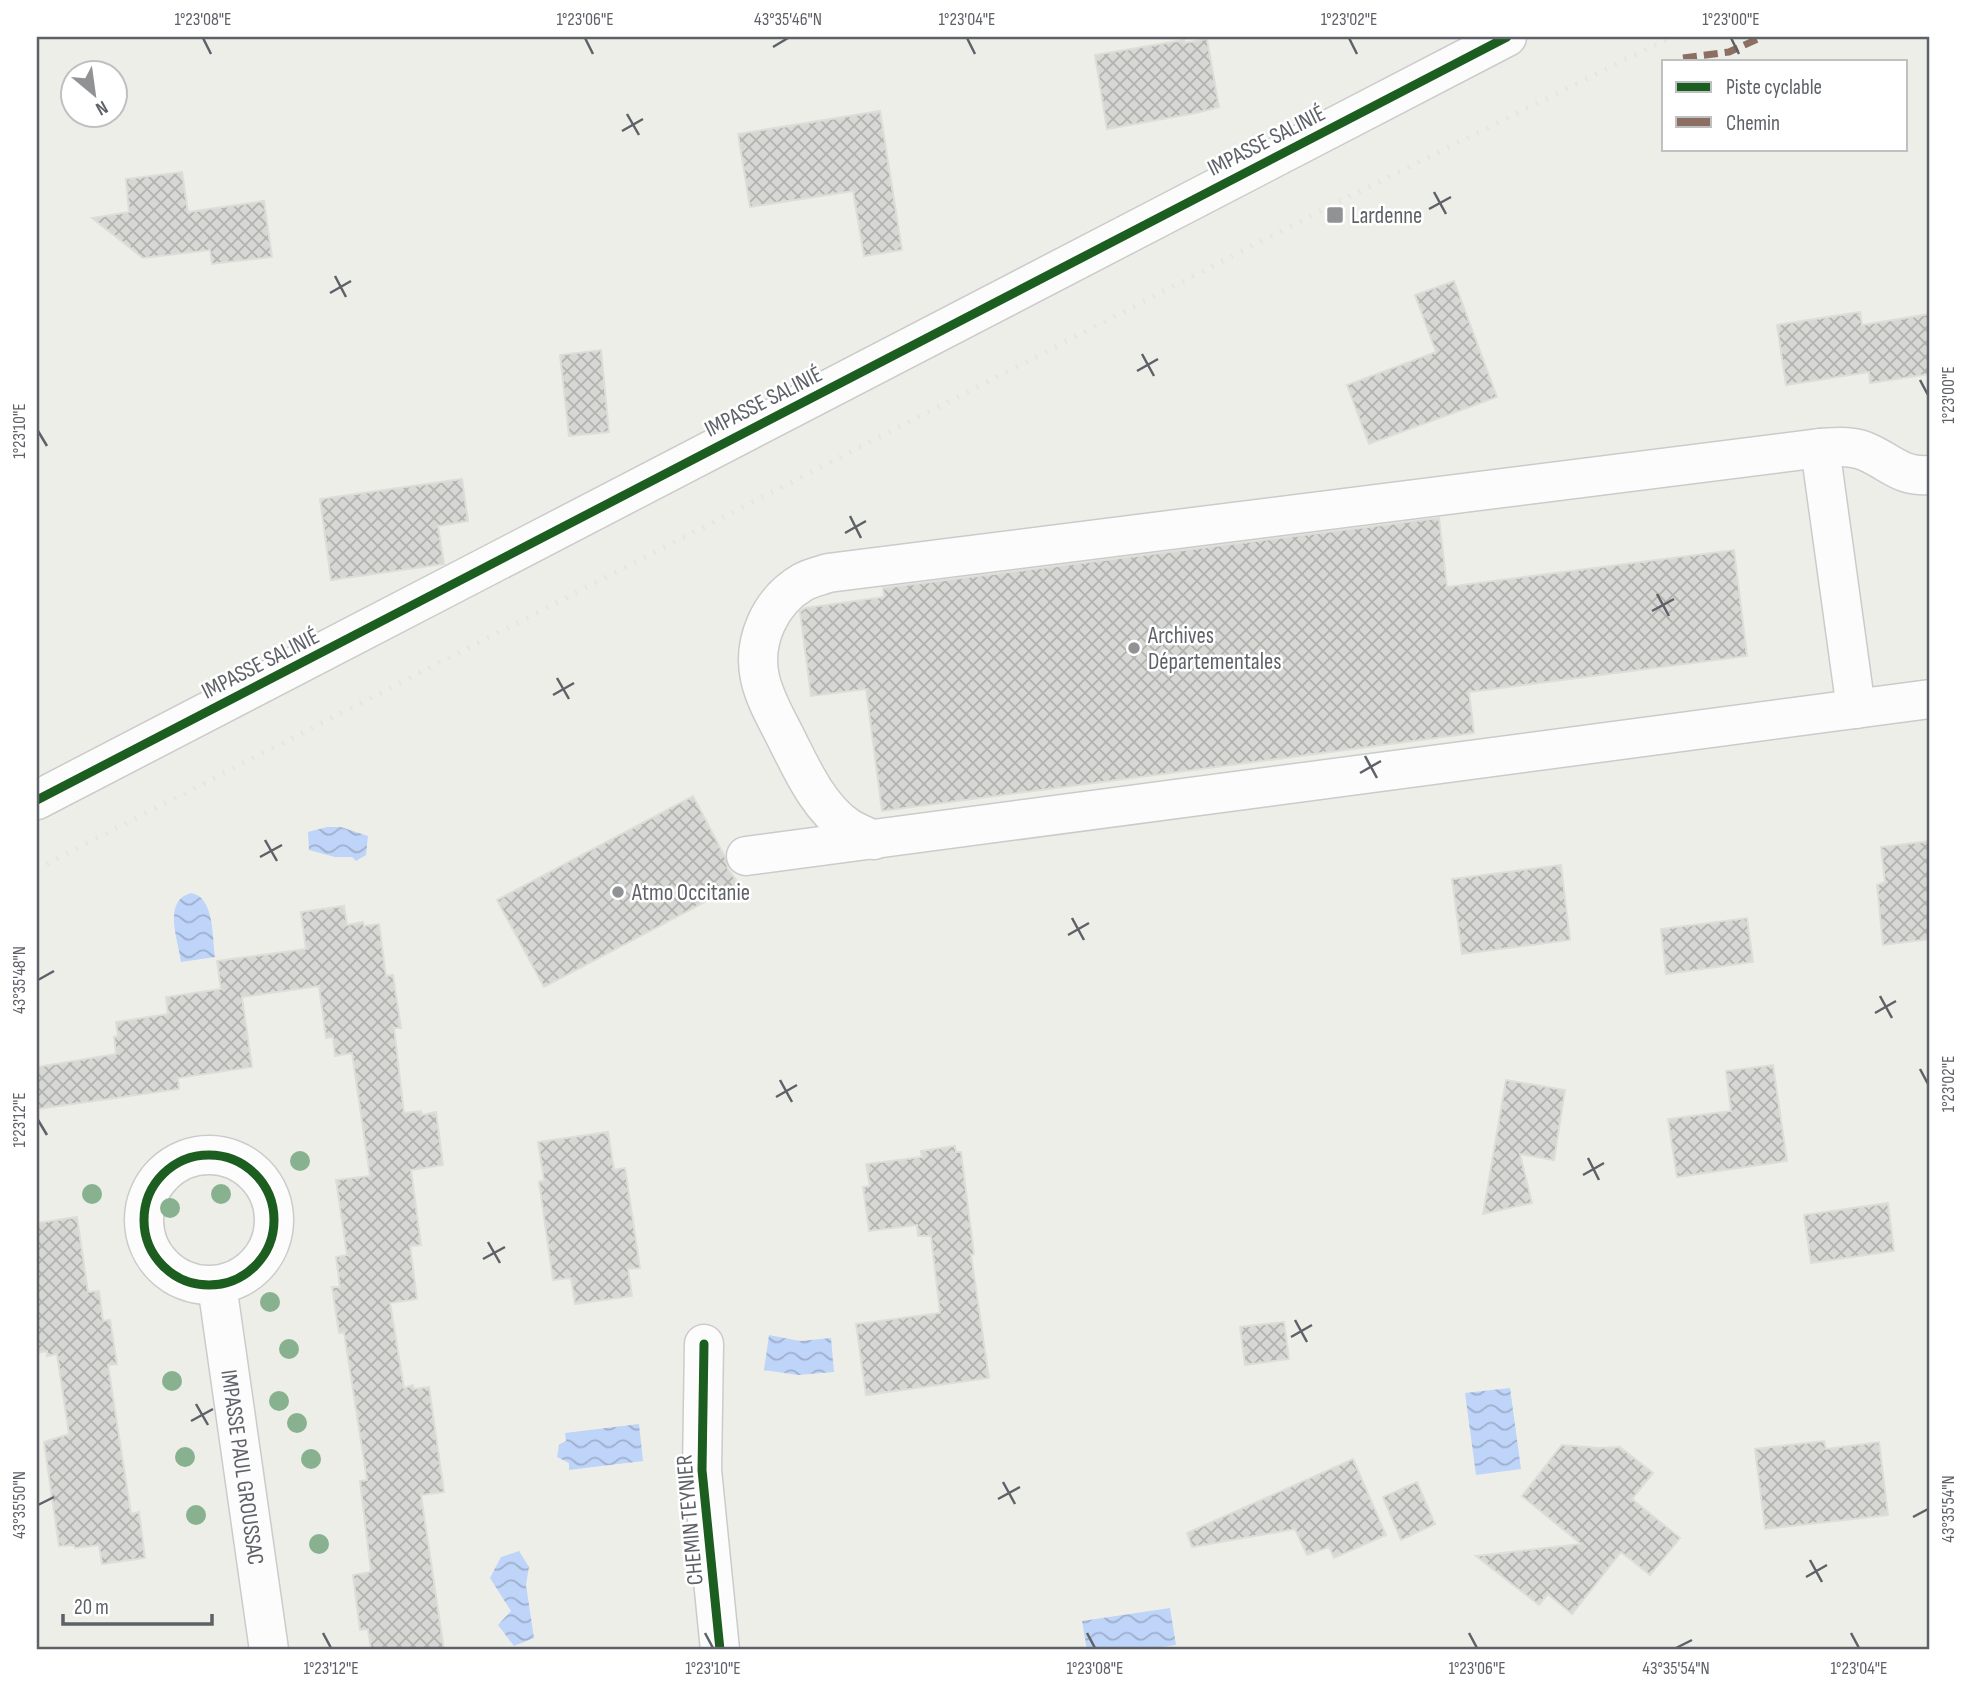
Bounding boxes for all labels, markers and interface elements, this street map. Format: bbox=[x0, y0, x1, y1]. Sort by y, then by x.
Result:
text: 1°23'08"E bbox=[174, 9, 232, 30]
text: 1°23'06"E bbox=[556, 9, 614, 30]
text: 43°35'46"N bbox=[754, 9, 822, 30]
text: 1°23'04"E bbox=[939, 9, 995, 30]
text: 1°23'02"E bbox=[1321, 9, 1377, 30]
text: 1°23'00"E bbox=[1702, 9, 1760, 30]
north arrow bbox=[60, 60, 130, 130]
legend bbox=[1662, 60, 1908, 150]
text: Piste cyclable bbox=[1726, 75, 1822, 100]
text: N bbox=[91, 95, 112, 120]
street label: IMPASSE SALINIÉ bbox=[1203, 99, 1330, 183]
text: Chemin bbox=[1726, 111, 1780, 136]
place label: Lardenne bbox=[1351, 202, 1422, 230]
marker: Lardenne bbox=[1325, 205, 1345, 225]
street label: IMPASSE SALINIÉ bbox=[700, 360, 827, 444]
text: 1°23'00"E bbox=[1938, 366, 1959, 424]
text: 1°23'10"E bbox=[9, 403, 30, 459]
street label: IMPASSE SALINIÉ bbox=[197, 622, 324, 706]
place label: Archives Départementales bbox=[1147, 622, 1281, 676]
marker: Archives Départementales bbox=[1126, 640, 1142, 656]
place label: Atmo Occitanie bbox=[631, 879, 750, 907]
marker: Atmo Occitanie bbox=[610, 884, 626, 900]
text: 43°35'48"N bbox=[9, 946, 30, 1014]
text: 1°23'02"E bbox=[1938, 1056, 1959, 1112]
text: 1°23'12"E bbox=[9, 1092, 30, 1148]
street label: IMPASSE PAUL GROUSSAC bbox=[214, 1368, 270, 1567]
street label: CHEMIN TEYNIER bbox=[670, 1453, 710, 1586]
text: 43°35'50"N bbox=[9, 1471, 30, 1539]
text: 43°35'54"N bbox=[1938, 1475, 1959, 1543]
scale bar bbox=[63, 1582, 212, 1626]
text: 20 m bbox=[74, 1595, 109, 1620]
text: 1°23'12"E bbox=[303, 1658, 359, 1679]
text: 1°23'10"E bbox=[685, 1658, 741, 1679]
text: 1°23'08"E bbox=[1066, 1658, 1124, 1679]
text: 1°23'06"E bbox=[1448, 1658, 1506, 1679]
text: 43°35'54"N bbox=[1642, 1658, 1710, 1679]
text: 1°23'04"E bbox=[1831, 1658, 1887, 1679]

